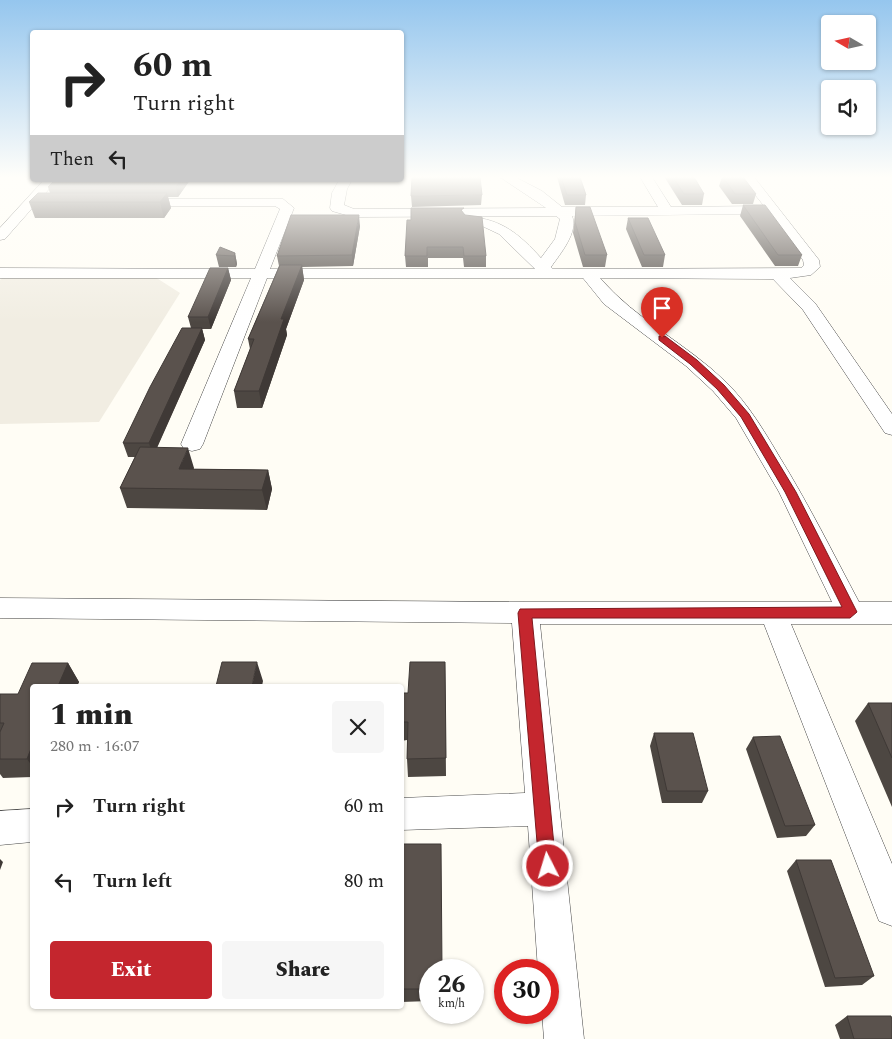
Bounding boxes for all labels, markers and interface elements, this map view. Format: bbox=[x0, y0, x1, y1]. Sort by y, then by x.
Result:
north arrow bbox=[821, 15, 876, 70]
map controls bbox=[821, 15, 876, 135]
text: 60 m bbox=[133, 39, 213, 92]
icon: right bbox=[50, 50, 115, 115]
button: sound bbox=[821, 80, 876, 135]
text: Turn right bbox=[133, 87, 235, 120]
text: Then bbox=[50, 145, 94, 174]
icon: left bbox=[104, 145, 132, 173]
pin bbox=[641, 287, 683, 338]
icon: arrive bbox=[648, 294, 676, 322]
text: 1 min bbox=[50, 692, 133, 738]
button: close bbox=[332, 701, 384, 753]
text: 280 m · 16:07 bbox=[50, 734, 140, 758]
text: Turn right bbox=[93, 792, 186, 821]
text: 60 m bbox=[344, 792, 384, 821]
icon: right bbox=[50, 793, 78, 821]
position arrow bbox=[521, 839, 573, 891]
text: Turn left bbox=[93, 867, 172, 896]
text: 80 m bbox=[344, 867, 384, 896]
icon: left bbox=[50, 868, 78, 896]
button: Exit bbox=[50, 941, 212, 999]
button: Share bbox=[222, 941, 384, 999]
speed limit sign: 30 bbox=[494, 959, 559, 1024]
text: 26 bbox=[437, 966, 466, 1004]
text: km/h bbox=[438, 994, 465, 1013]

